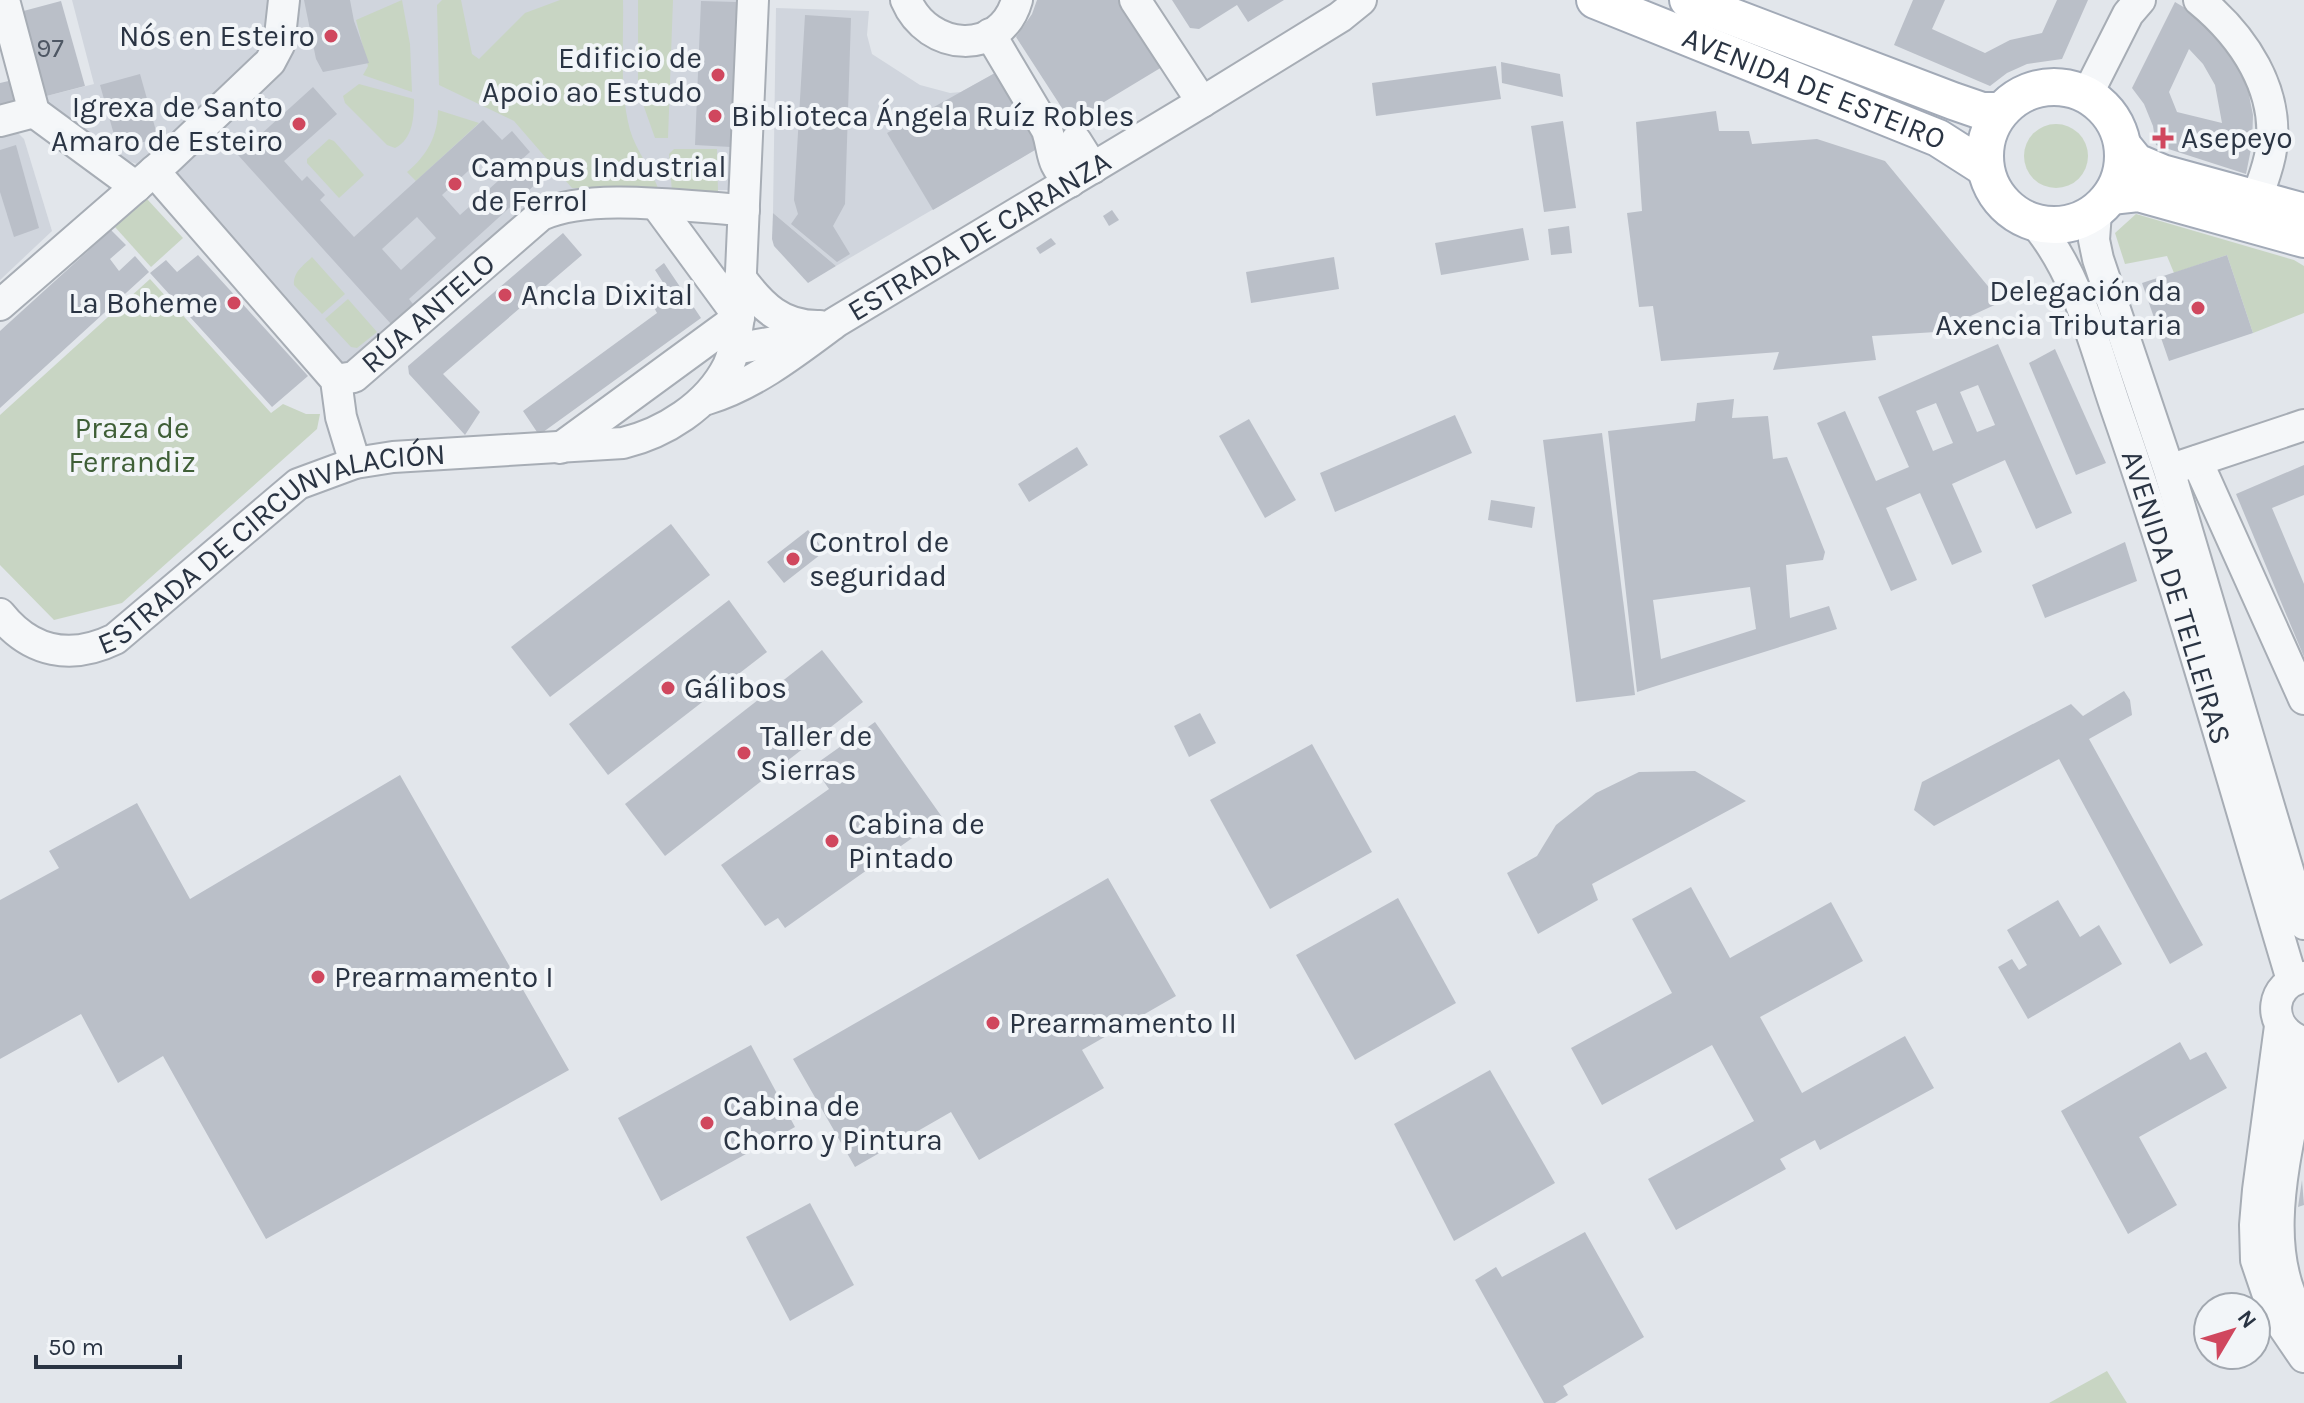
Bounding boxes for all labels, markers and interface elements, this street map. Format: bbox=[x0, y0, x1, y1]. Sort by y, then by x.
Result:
place label: Nós en Esteiro bbox=[119, 18, 315, 54]
street label: AVENIDA DE ESTEIRO bbox=[1677, 19, 1951, 157]
marker: Nós en Esteiro bbox=[322, 27, 340, 45]
house number: 97 bbox=[36, 33, 64, 64]
place label: Edificio de Apoio ao Estudo bbox=[482, 40, 702, 110]
marker: Edificio de Apoio ao Estudo bbox=[709, 66, 727, 84]
place label: Igrexa de Santo Amaro de Esteiro bbox=[51, 89, 283, 159]
place label: Biblioteca Ángela Ruíz Robles bbox=[731, 98, 1135, 134]
marker: Biblioteca Ángela Ruíz Robles bbox=[706, 107, 724, 125]
marker: Igrexa de Santo Amaro de Esteiro bbox=[290, 115, 308, 133]
place label: Asepeyo bbox=[2181, 120, 2293, 156]
marker: Asepeyo bbox=[2152, 127, 2174, 149]
street label: ESTRADA DE CARANZA bbox=[841, 143, 1117, 329]
place label: Campus Industrial de Ferrol bbox=[471, 149, 727, 219]
marker: Campus Industrial de Ferrol bbox=[446, 175, 464, 193]
street label: RÚA ANTELO bbox=[354, 245, 502, 381]
place label: Delegación da Axencia Tributaria bbox=[1935, 273, 2182, 343]
place label: Ancla Dixital bbox=[521, 277, 693, 313]
place label: La Boheme bbox=[68, 285, 218, 321]
marker: Ancla Dixital bbox=[496, 286, 514, 304]
marker: La Boheme bbox=[225, 294, 243, 312]
marker: Delegación da Axencia Tributaria bbox=[2189, 299, 2207, 317]
park label: Praza de Ferrandiz bbox=[68, 410, 196, 480]
street label: ESTRADA DE CIRCUNVALACIÓN bbox=[92, 436, 447, 662]
street label: AVENIDA DE TELLEIRAS bbox=[2114, 445, 2239, 749]
place label: Control de seguridad bbox=[809, 524, 949, 594]
marker: Control de seguridad bbox=[784, 550, 802, 568]
place label: Gálibos bbox=[684, 670, 787, 706]
marker: Gálibos bbox=[659, 679, 677, 697]
place label: Taller de Sierras bbox=[760, 718, 872, 788]
marker: Taller de Sierras bbox=[735, 744, 753, 762]
place label: Cabina de Pintado bbox=[848, 806, 985, 876]
marker: Cabina de Pintado bbox=[823, 832, 841, 850]
place label: Prearmamento I bbox=[334, 959, 554, 995]
marker: Prearmamento I bbox=[309, 968, 327, 986]
place label: Prearmamento II bbox=[1009, 1005, 1237, 1041]
marker: Prearmamento II bbox=[984, 1014, 1002, 1032]
place label: Cabina de Chorro y Pintura bbox=[723, 1088, 943, 1158]
marker: Cabina de Chorro y Pintura bbox=[698, 1114, 716, 1132]
north arrow bbox=[2192, 1291, 2272, 1371]
text: N bbox=[2232, 1305, 2262, 1334]
scale bar bbox=[36, 1319, 180, 1369]
text: 50 m bbox=[48, 1333, 104, 1361]

